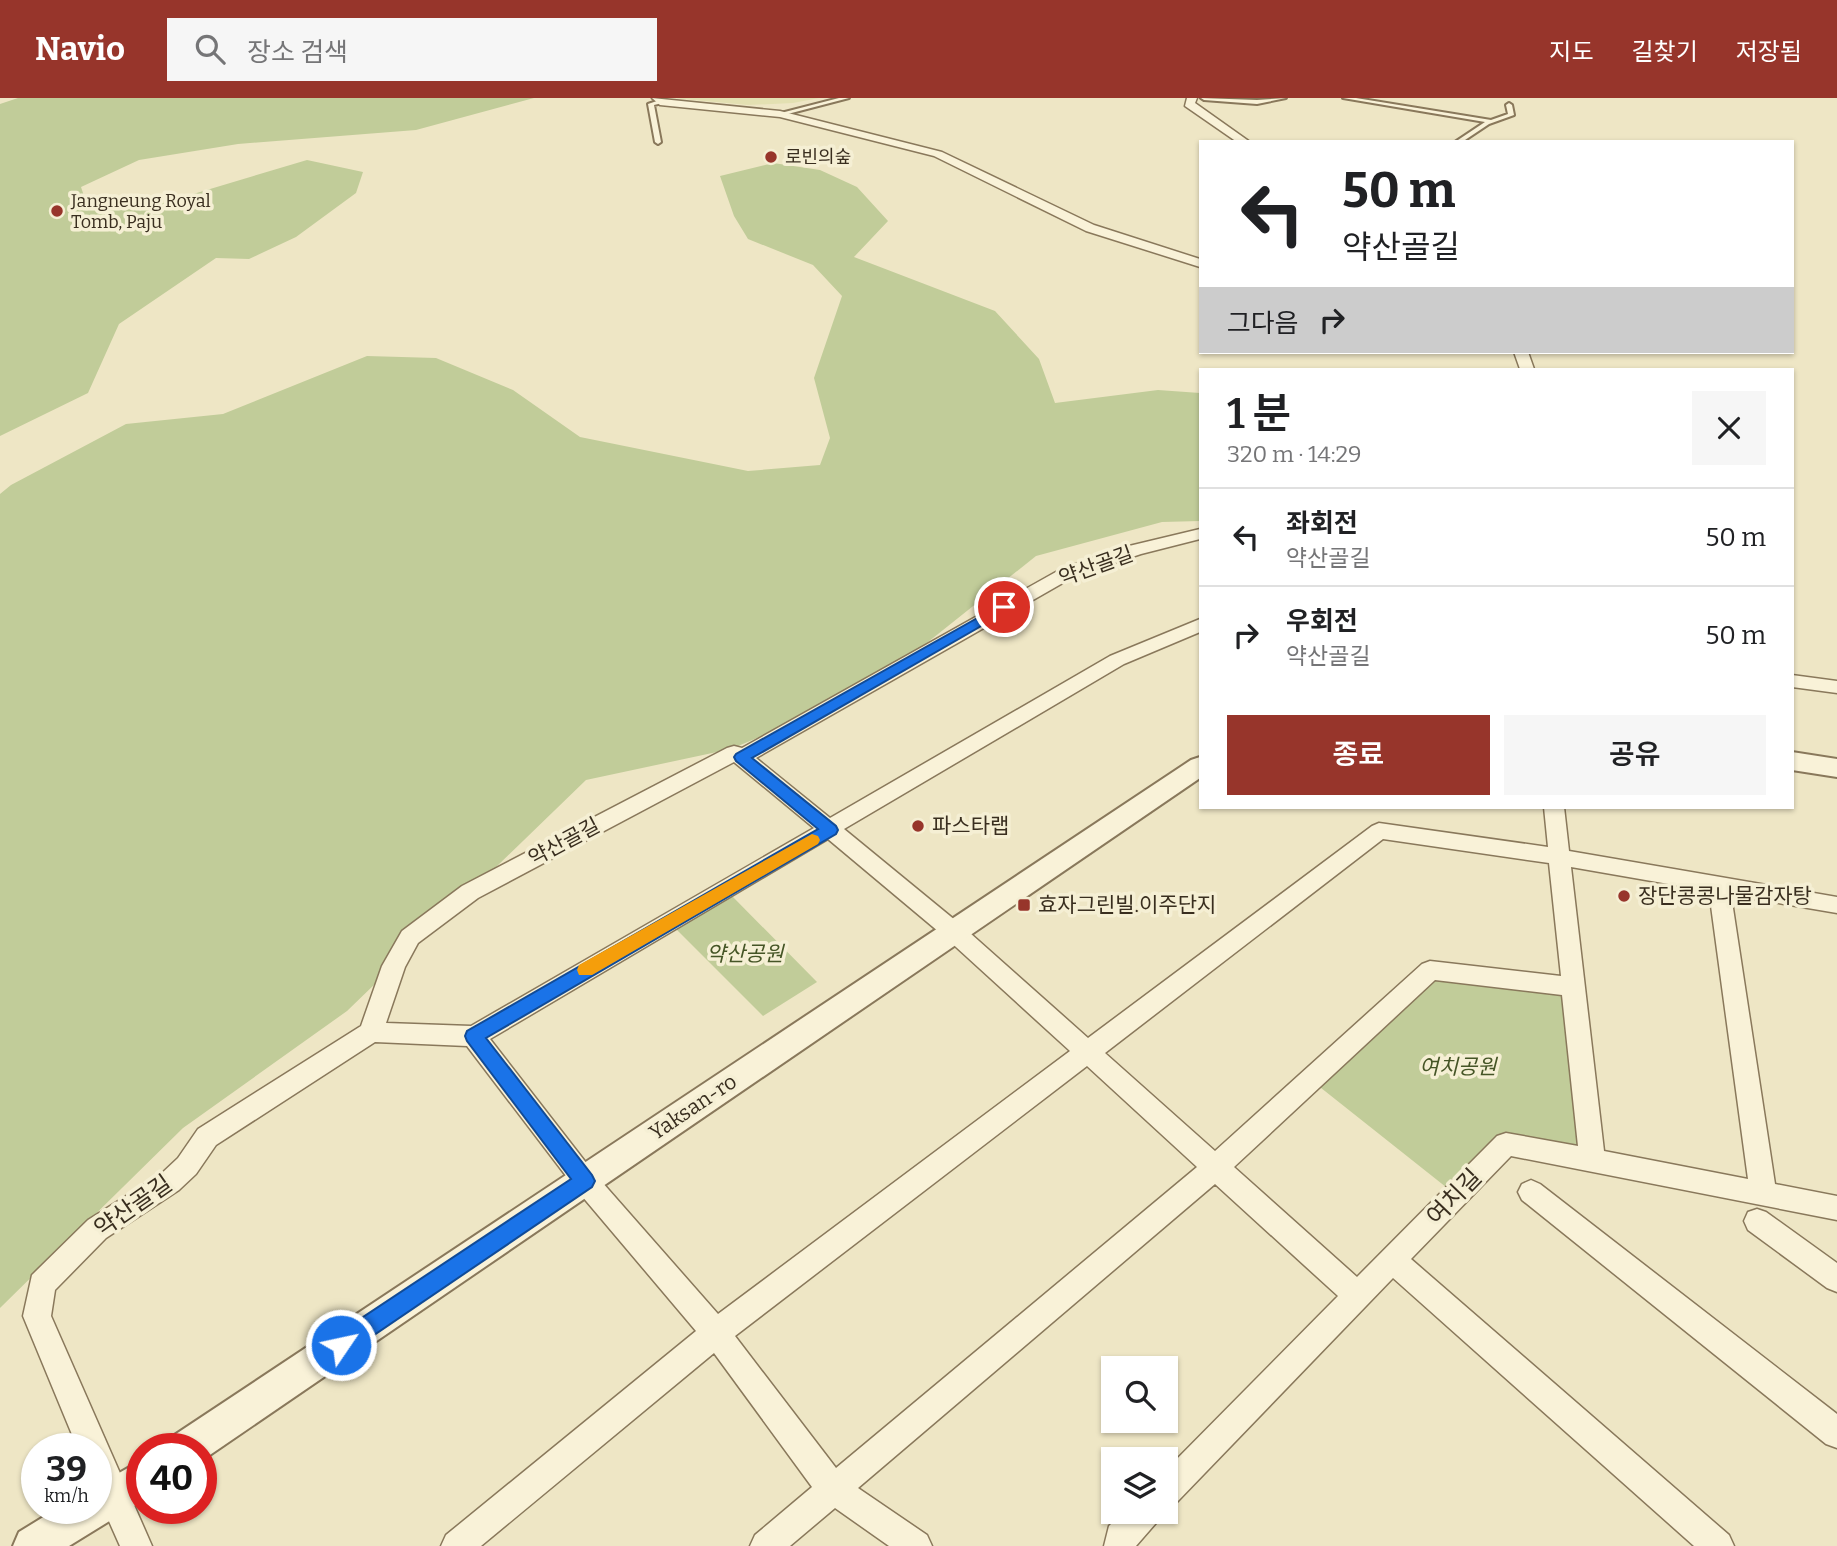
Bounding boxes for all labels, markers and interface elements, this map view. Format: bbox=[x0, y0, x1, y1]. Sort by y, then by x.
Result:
search box bbox=[167, 18, 657, 81]
text: Navio bbox=[35, 29, 125, 69]
icon: search bbox=[191, 30, 229, 68]
text: 장소 검색 bbox=[247, 37, 348, 68]
text: 지도 bbox=[1549, 38, 1594, 66]
text: 길찾기 bbox=[1632, 38, 1698, 66]
text: 저장됨 bbox=[1736, 38, 1802, 66]
place label: 로빈의숲 bbox=[785, 146, 851, 168]
marker: 로빈의숲 bbox=[763, 149, 779, 165]
text: 50 m bbox=[1342, 161, 1455, 220]
icon: left bbox=[1227, 168, 1318, 259]
place label: Jangneung Royal Tomb, Paju bbox=[70, 190, 211, 233]
marker: Jangneung Royal Tomb, Paju bbox=[49, 203, 65, 219]
text: 약산골길 bbox=[1342, 228, 1460, 266]
icon: right bbox=[1313, 301, 1351, 339]
text: 그다음 bbox=[1227, 308, 1299, 339]
text: 1 분 bbox=[1227, 389, 1291, 439]
button: close bbox=[1692, 391, 1766, 465]
text: 320 m · 14:29 bbox=[1227, 440, 1362, 468]
text: 좌회전 bbox=[1286, 508, 1358, 539]
icon: left bbox=[1227, 518, 1265, 556]
text: 50 m bbox=[1705, 522, 1766, 553]
street label: 약산골길 bbox=[1055, 541, 1137, 591]
text: 약산골길 bbox=[1286, 544, 1371, 572]
pin bbox=[974, 577, 1034, 637]
icon: arrive bbox=[985, 588, 1023, 626]
text: 우회전 bbox=[1286, 606, 1358, 637]
icon: right bbox=[1227, 616, 1265, 654]
text: 50 m bbox=[1705, 620, 1766, 651]
text: 약산골길 bbox=[1286, 642, 1371, 670]
button: 종료 bbox=[1227, 715, 1490, 795]
button: 공유 bbox=[1504, 715, 1766, 795]
street label: 약산골길 bbox=[524, 812, 604, 872]
place label: 파스타랩 bbox=[932, 813, 1009, 839]
marker: 파스타랩 bbox=[910, 818, 926, 834]
place label: 장단콩콩나물감자탕 bbox=[1638, 883, 1812, 909]
marker: 장단콩콩나물감자탕 bbox=[1616, 888, 1632, 904]
place label: 효자그린빌.이주단지 bbox=[1038, 892, 1216, 918]
marker: 효자그린빌.이주단지 bbox=[1016, 897, 1032, 913]
park label: 약산공원 bbox=[706, 941, 785, 967]
park label: 여치공원 bbox=[1419, 1054, 1498, 1080]
street label: Yaksan-ro bbox=[644, 1068, 742, 1146]
street label: 여치길 bbox=[1421, 1163, 1487, 1231]
street label: 약산골길 bbox=[89, 1169, 177, 1243]
position arrow bbox=[304, 1308, 378, 1382]
map controls bbox=[1101, 1356, 1178, 1524]
button: search bbox=[1101, 1356, 1178, 1433]
speed limit sign: 40 bbox=[126, 1433, 217, 1524]
button: layers bbox=[1101, 1447, 1178, 1524]
text: 39 bbox=[46, 1448, 87, 1490]
text: km/h bbox=[44, 1485, 89, 1507]

